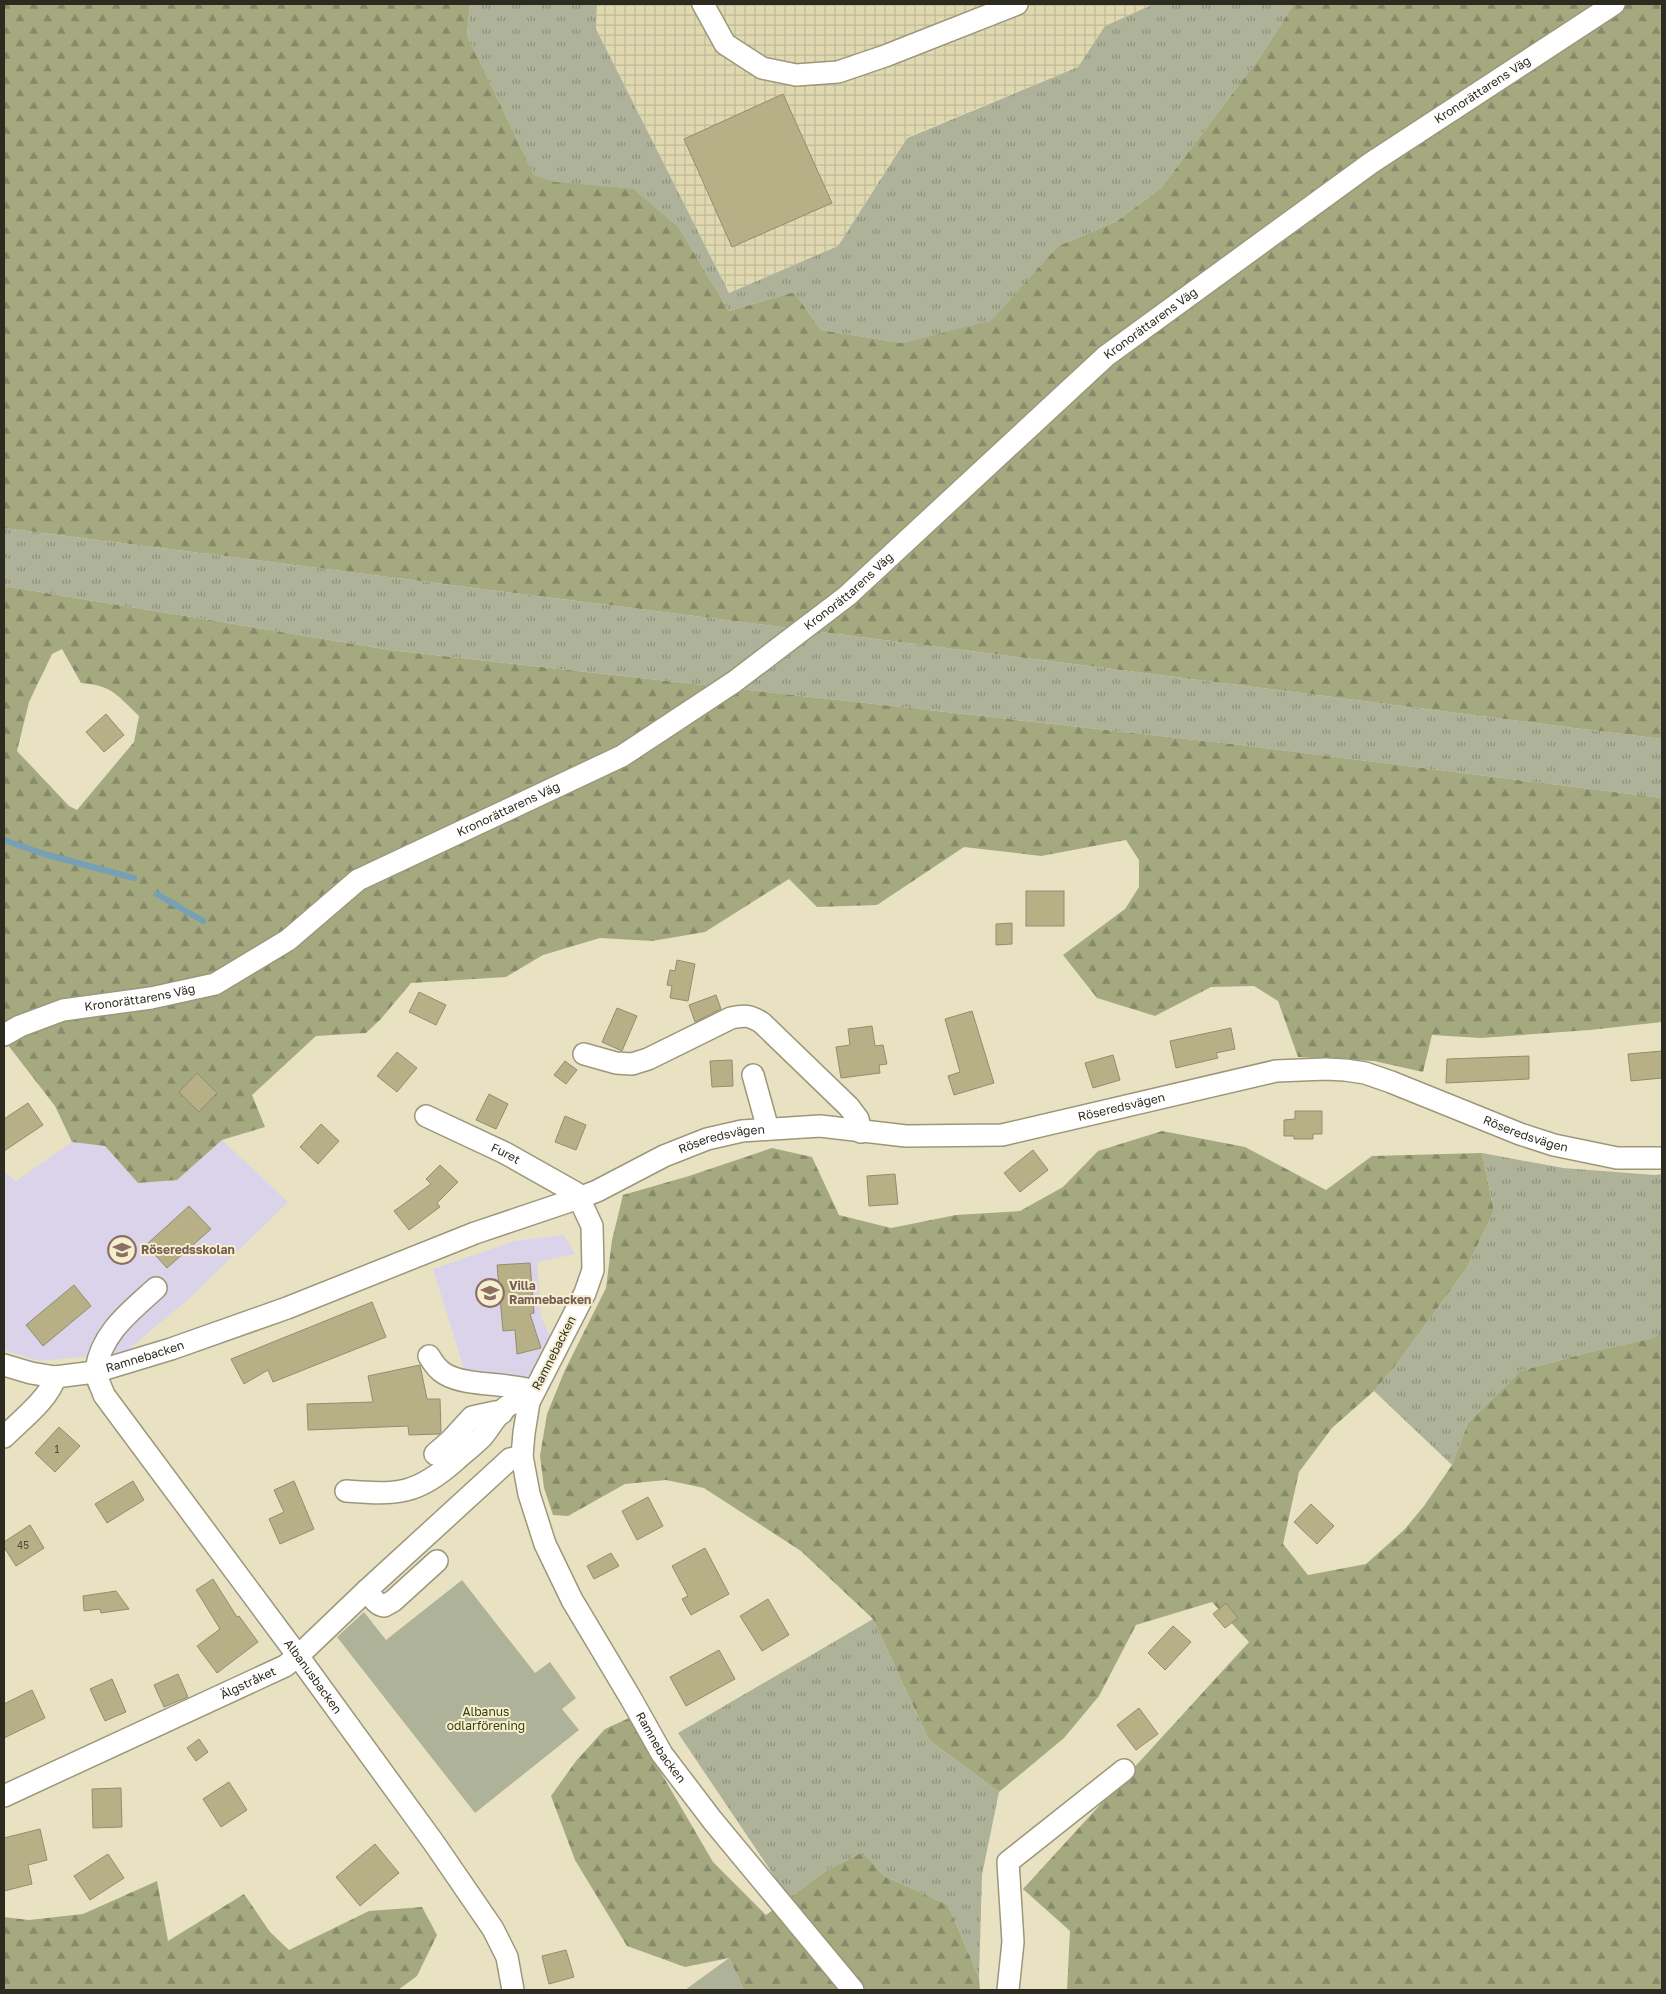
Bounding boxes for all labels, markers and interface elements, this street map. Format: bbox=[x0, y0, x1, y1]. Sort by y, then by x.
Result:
street label: Kronorättarens Väg bbox=[1431, 53, 1533, 127]
street label: Kronorättarens Väg bbox=[1100, 284, 1200, 362]
street label: Kronorättarens Väg bbox=[801, 549, 896, 633]
street label: Kronorättarens Väg bbox=[454, 778, 562, 840]
street label: Kronorättarens Väg bbox=[83, 981, 196, 1014]
street label: Röseredsvägen bbox=[1076, 1089, 1166, 1124]
street label: Röseredsvägen bbox=[1481, 1112, 1569, 1155]
street label: Röseredsvägen bbox=[676, 1122, 765, 1157]
street label: Furet bbox=[489, 1140, 523, 1167]
school or university icon: Röseredsskolan bbox=[107, 1235, 137, 1265]
place label: Röseredsskolan bbox=[141, 1242, 235, 1257]
school or university icon: Villa Ramnebacken bbox=[475, 1278, 505, 1308]
place label: Villa Ramnebacken bbox=[509, 1278, 591, 1307]
street label: Ramnebacken bbox=[528, 1313, 579, 1392]
street label: Ramnebacken bbox=[104, 1337, 186, 1375]
house number: 1 bbox=[55, 1443, 60, 1455]
house number: 45 bbox=[17, 1539, 29, 1551]
street label: Albanusbacken bbox=[281, 1636, 345, 1716]
street label: Älgstråket bbox=[218, 1663, 278, 1702]
park label: Albanus odlarförening bbox=[447, 1704, 525, 1733]
street label: Ramnebacken bbox=[633, 1709, 689, 1786]

